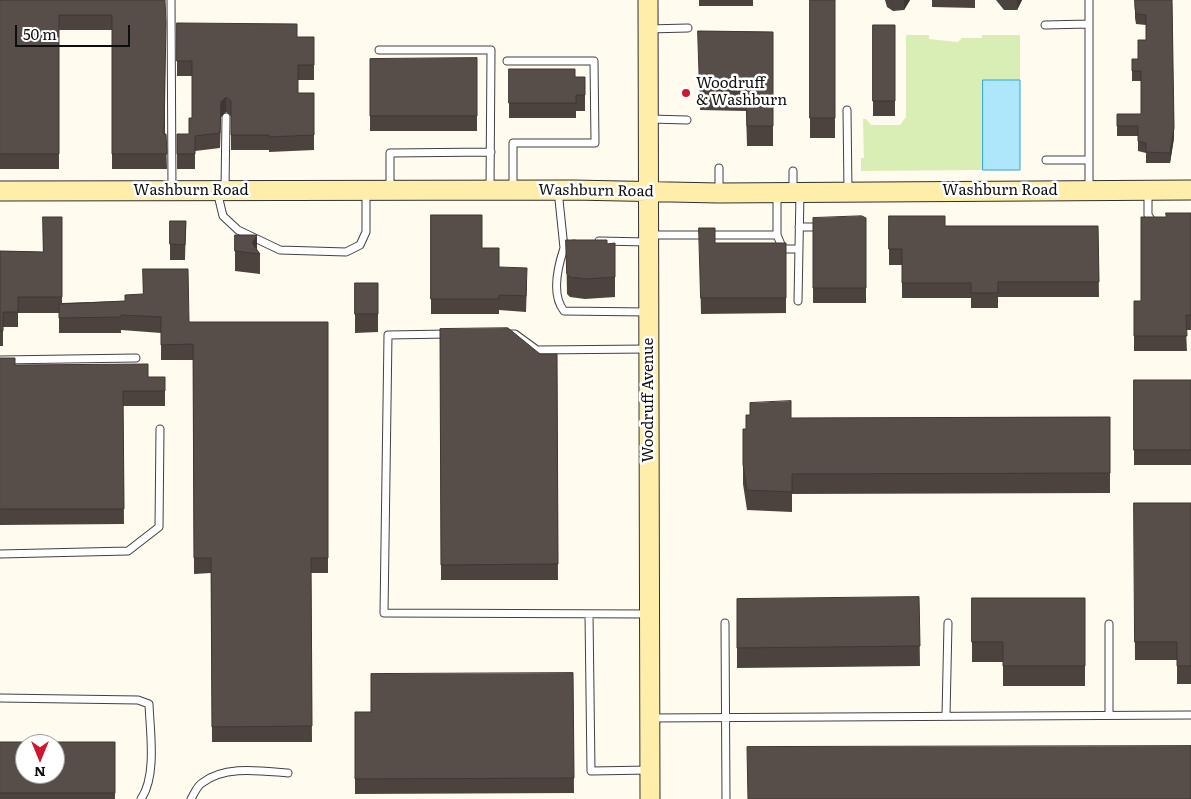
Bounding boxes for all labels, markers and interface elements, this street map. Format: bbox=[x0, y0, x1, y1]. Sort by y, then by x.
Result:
scale bar bbox=[18, 15, 132, 47]
text: 50 m bbox=[23, 22, 57, 45]
place label: Woodruff & Washburn bbox=[696, 75, 787, 110]
marker: Woodruff & Washburn bbox=[680, 87, 692, 99]
street label: Washburn Road bbox=[538, 181, 654, 201]
street label: Washburn Road bbox=[133, 182, 249, 200]
street label: Washburn Road bbox=[942, 182, 1058, 200]
street label: Woodruff Avenue bbox=[640, 338, 658, 462]
north arrow bbox=[15, 734, 65, 784]
text: N bbox=[34, 763, 46, 783]

